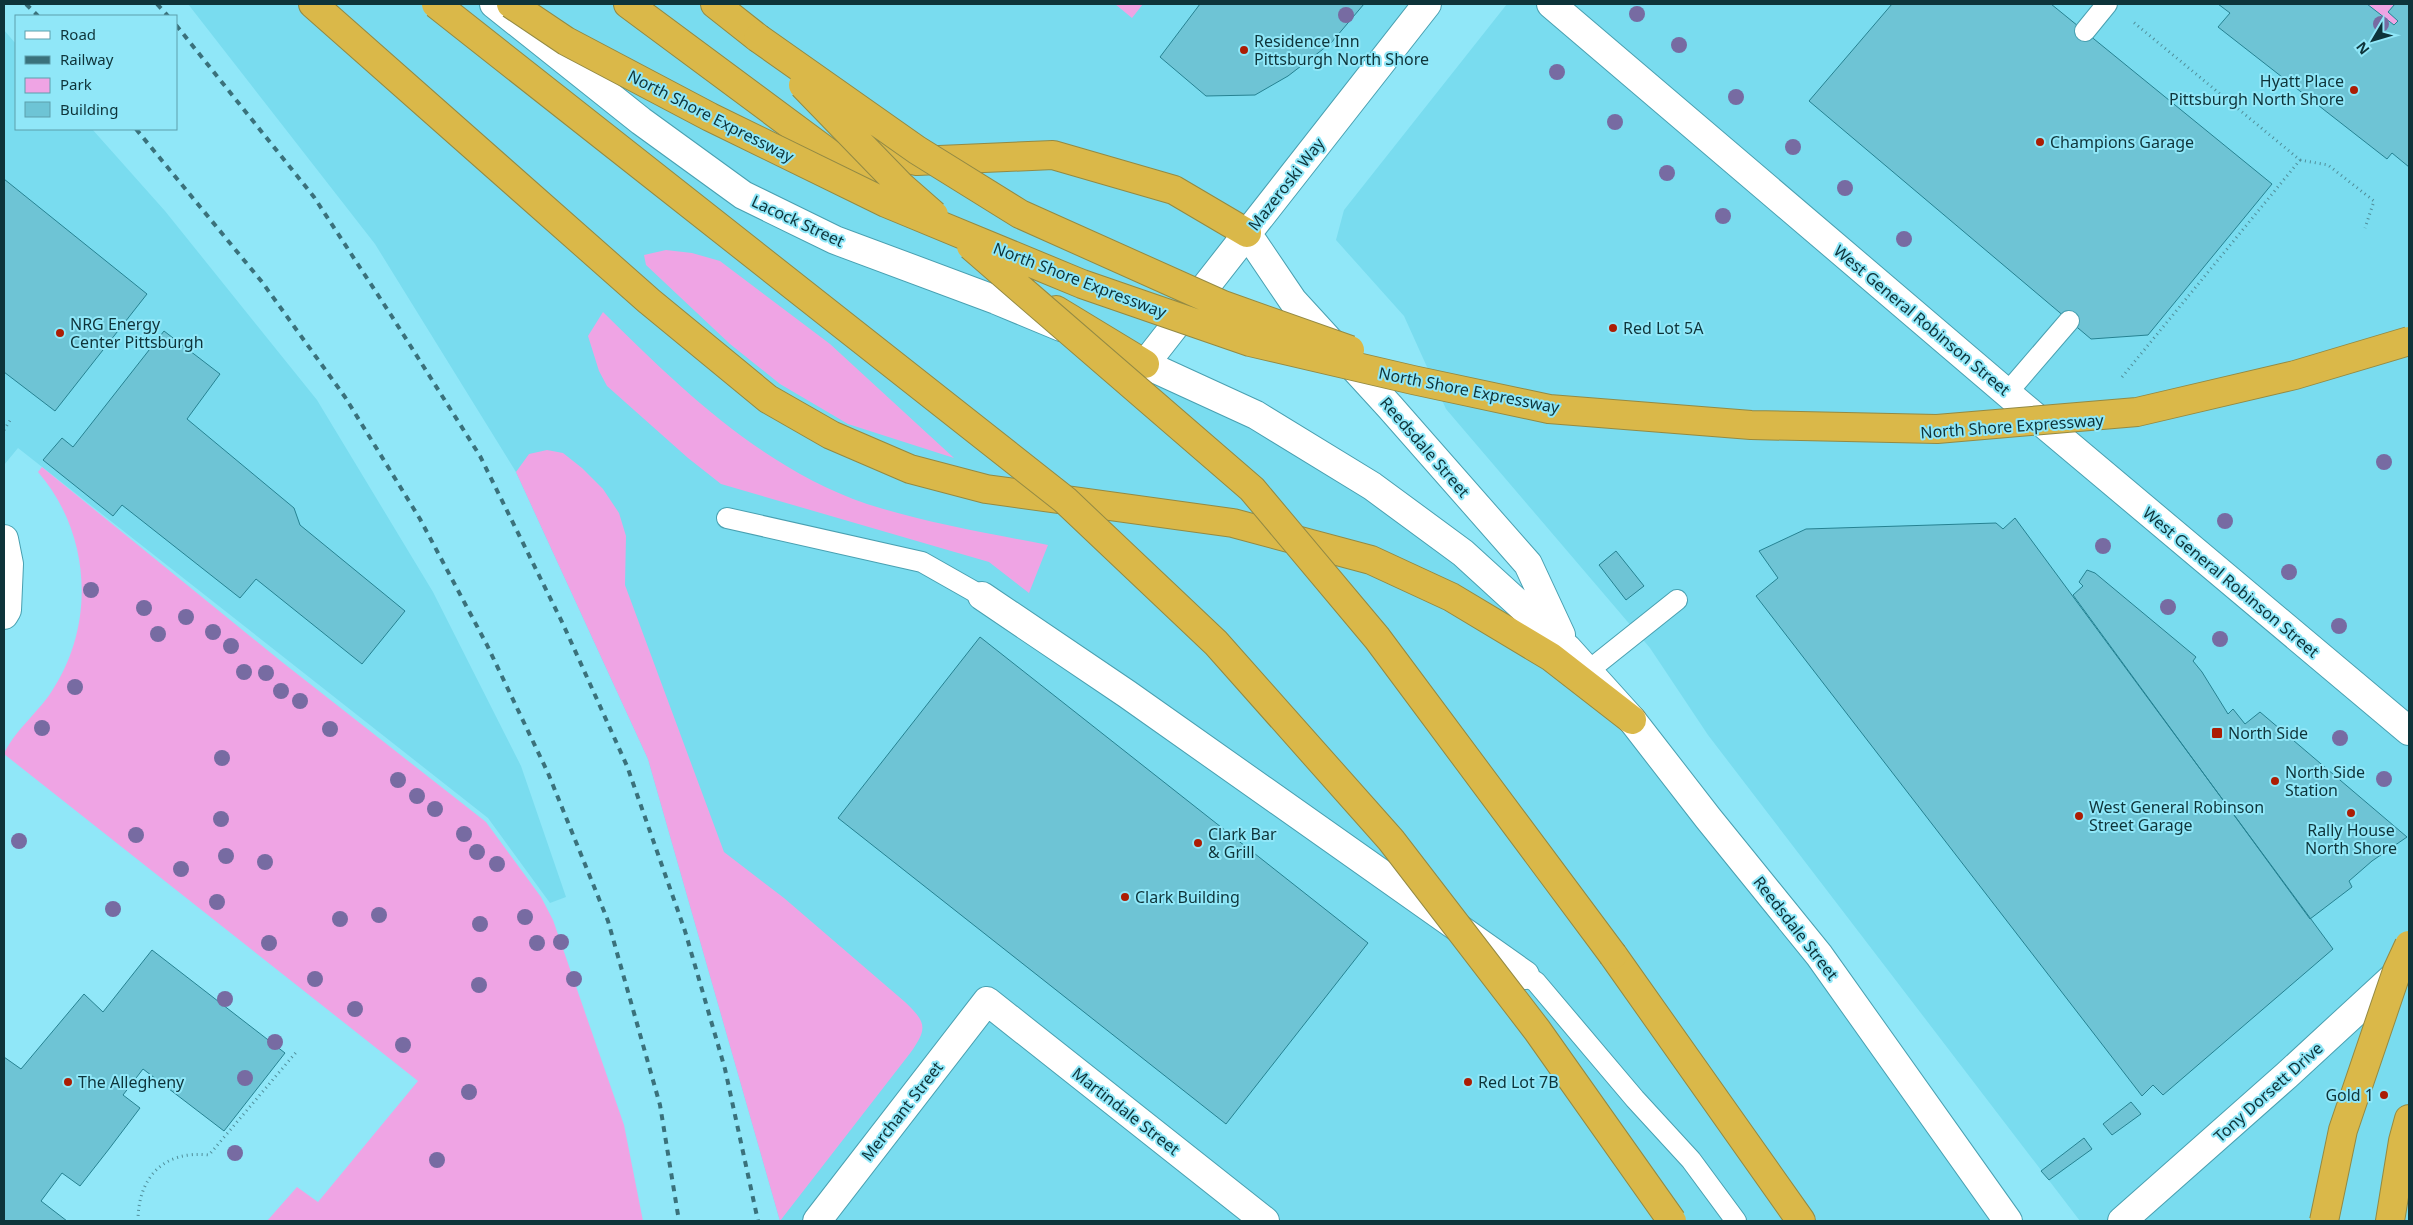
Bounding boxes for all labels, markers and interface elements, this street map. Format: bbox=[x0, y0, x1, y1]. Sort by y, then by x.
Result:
legend bbox=[15, 15, 178, 130]
north arrow bbox=[2348, 15, 2398, 65]
text: Road bbox=[60, 24, 96, 44]
place label: Residence Inn Pittsburgh North Shore bbox=[1254, 30, 1429, 70]
text: N bbox=[2351, 38, 2373, 59]
marker: Residence Inn Pittsburgh North Shore bbox=[1238, 44, 1250, 56]
text: Railway bbox=[60, 49, 114, 69]
street label: North Shore Expressway bbox=[624, 65, 799, 168]
place label: Hyatt Place Pittsburgh North Shore bbox=[2169, 70, 2344, 110]
text: Park bbox=[60, 74, 92, 94]
marker: Hyatt Place Pittsburgh North Shore bbox=[2348, 84, 2360, 96]
text: Building bbox=[60, 99, 118, 119]
place label: Champions Garage bbox=[2050, 131, 2194, 153]
street label: Mazeroski Way bbox=[1243, 132, 1330, 235]
marker: Champions Garage bbox=[2034, 136, 2046, 148]
street label: Lacock Street bbox=[748, 190, 848, 252]
street label: North Shore Expressway bbox=[990, 237, 1170, 323]
street label: West General Robinson Street bbox=[1829, 240, 2015, 401]
place label: NRG Energy Center Pittsburgh bbox=[70, 313, 204, 353]
place label: Red Lot 5A bbox=[1623, 317, 1704, 339]
marker: Red Lot 5A bbox=[1607, 322, 1619, 334]
marker: NRG Energy Center Pittsburgh bbox=[54, 327, 66, 339]
street label: North Shore Expressway bbox=[1377, 362, 1562, 418]
street label: Reedsdale Street bbox=[1375, 392, 1475, 502]
street label: North Shore Expressway bbox=[1920, 409, 2105, 443]
street label: West General Robinson Street bbox=[2138, 502, 2324, 663]
place label: North Side bbox=[2228, 722, 2308, 744]
marker: North Side bbox=[2210, 726, 2224, 740]
place label: North Side Station bbox=[2285, 761, 2365, 801]
marker: North Side Station bbox=[2269, 775, 2281, 787]
place label: West General Robinson Street Garage bbox=[2089, 796, 2264, 836]
marker: Rally House North Shore bbox=[2345, 807, 2357, 819]
marker: West General Robinson Street Garage bbox=[2073, 810, 2085, 822]
place label: Rally House North Shore bbox=[2305, 819, 2397, 859]
place label: Clark Bar & Grill bbox=[1208, 823, 1277, 863]
marker: Clark Bar & Grill bbox=[1192, 837, 1204, 849]
street label: Reedsdale Street bbox=[1748, 871, 1844, 985]
place label: Clark Building bbox=[1135, 886, 1240, 908]
marker: Clark Building bbox=[1119, 891, 1131, 903]
street label: Tony Dorsett Drive bbox=[2209, 1037, 2327, 1147]
street label: Merchant Street bbox=[856, 1056, 948, 1165]
street label: Martindale Street bbox=[1068, 1062, 1184, 1160]
place label: The Allegheny bbox=[78, 1071, 185, 1093]
place label: Red Lot 7B bbox=[1478, 1071, 1559, 1093]
marker: The Allegheny bbox=[62, 1076, 74, 1088]
marker: Red Lot 7B bbox=[1462, 1076, 1474, 1088]
place label: Gold 1 bbox=[2325, 1084, 2374, 1106]
marker: Gold 1 bbox=[2378, 1089, 2390, 1101]

